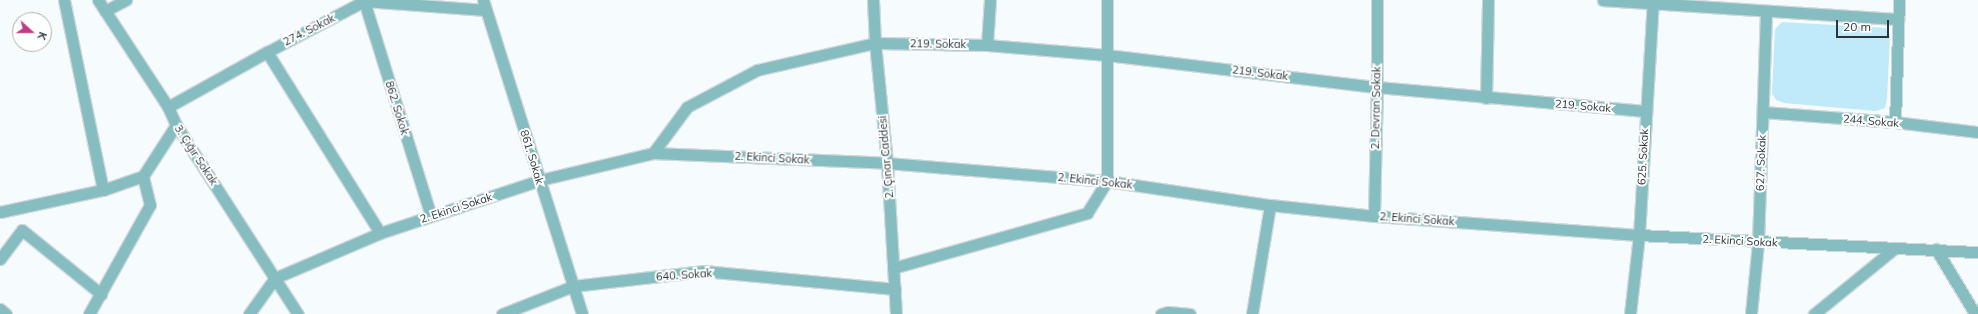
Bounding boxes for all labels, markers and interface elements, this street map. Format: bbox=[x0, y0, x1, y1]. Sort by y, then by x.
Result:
street label: 274. Sokak bbox=[281, 11, 337, 49]
north arrow bbox=[12, 12, 52, 52]
scale bar bbox=[1838, 12, 1891, 38]
text: 20 m bbox=[1843, 19, 1871, 34]
text: K bbox=[34, 30, 50, 42]
street label: 219. Sokak bbox=[910, 37, 966, 51]
street label: 219. Sokak bbox=[1231, 63, 1289, 83]
street label: 2. Devran Sokak bbox=[1369, 66, 1383, 150]
street label: 862. Sokok bbox=[383, 79, 411, 137]
street label: 219. Sokak bbox=[1554, 97, 1612, 115]
street label: 244. Sokak bbox=[1842, 112, 1900, 130]
street label: 2. Çınar Caddesi bbox=[876, 115, 896, 199]
street label: 3. Çığır Sokak bbox=[172, 122, 220, 188]
street label: 861. Sokak bbox=[517, 128, 547, 186]
street label: 625. Sokak bbox=[1635, 129, 1651, 185]
street label: 627. Sokak bbox=[1753, 135, 1769, 191]
street label: 2. Ekinci Sokak bbox=[734, 149, 810, 167]
street label: 2. Ekinci Sokak bbox=[1057, 171, 1133, 191]
street label: 2. Ekinci Sokak bbox=[418, 190, 494, 226]
street label: 2. Ekinci Sokak bbox=[1379, 210, 1455, 228]
street label: 2. Ekinci Sokak bbox=[1702, 232, 1778, 250]
street label: 640. Sokak bbox=[656, 266, 712, 284]

